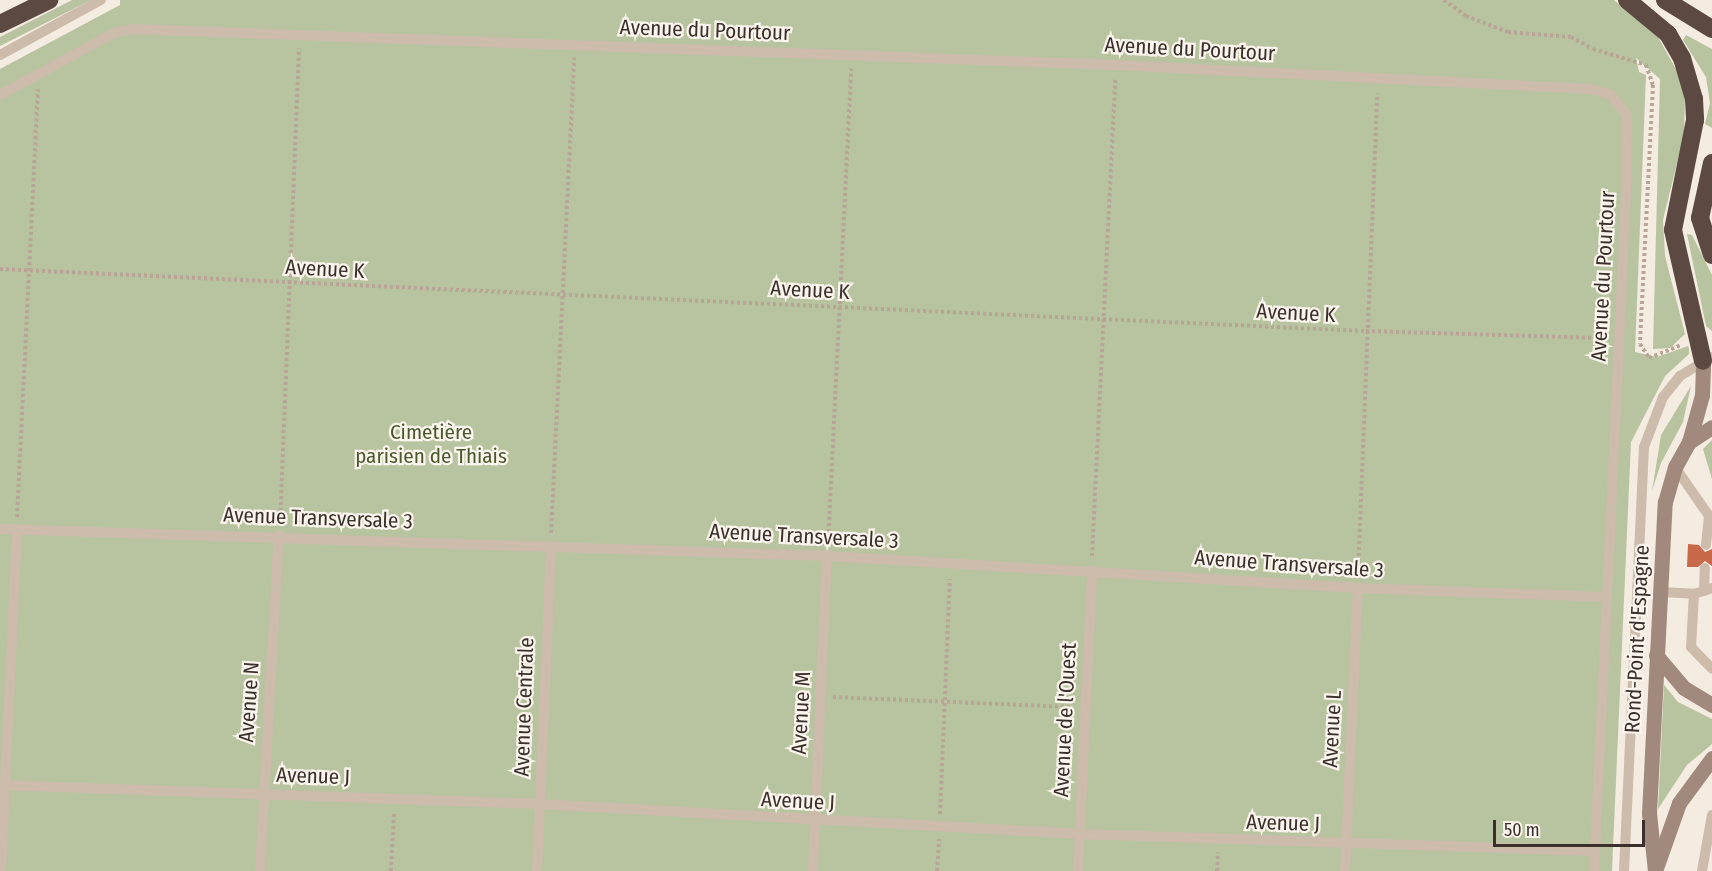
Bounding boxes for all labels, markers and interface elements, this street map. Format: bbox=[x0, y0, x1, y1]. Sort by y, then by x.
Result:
street label: Avenue du Pourtour bbox=[619, 14, 791, 46]
street label: Avenue du Pourtour bbox=[1104, 32, 1276, 66]
street label: Avenue du Pourtour bbox=[1586, 190, 1620, 362]
street label: Avenue K bbox=[285, 254, 365, 284]
street label: Avenue K bbox=[770, 275, 850, 305]
street label: Avenue K bbox=[1256, 298, 1336, 328]
park label: Cimetière parisien de Thiais bbox=[355, 419, 507, 469]
street label: Avenue Transversale 3 bbox=[223, 502, 413, 534]
street label: Avenue Transversale 3 bbox=[709, 518, 899, 554]
street label: Rond-Point d'Espagne bbox=[1619, 544, 1655, 734]
street label: Avenue Transversale 3 bbox=[1194, 545, 1384, 583]
street label: Avenue Centrale bbox=[509, 637, 539, 777]
street label: Avenue de l'Ouest bbox=[1048, 642, 1082, 798]
street label: Avenue N bbox=[234, 661, 264, 743]
street label: Avenue M bbox=[786, 671, 816, 755]
street label: Avenue L bbox=[1317, 690, 1347, 768]
street label: Avenue J bbox=[276, 762, 350, 790]
street label: Avenue J bbox=[761, 786, 835, 816]
scale bar bbox=[1496, 808, 1648, 846]
street label: Avenue J bbox=[1246, 809, 1320, 837]
text: 50 m bbox=[1504, 819, 1540, 841]

